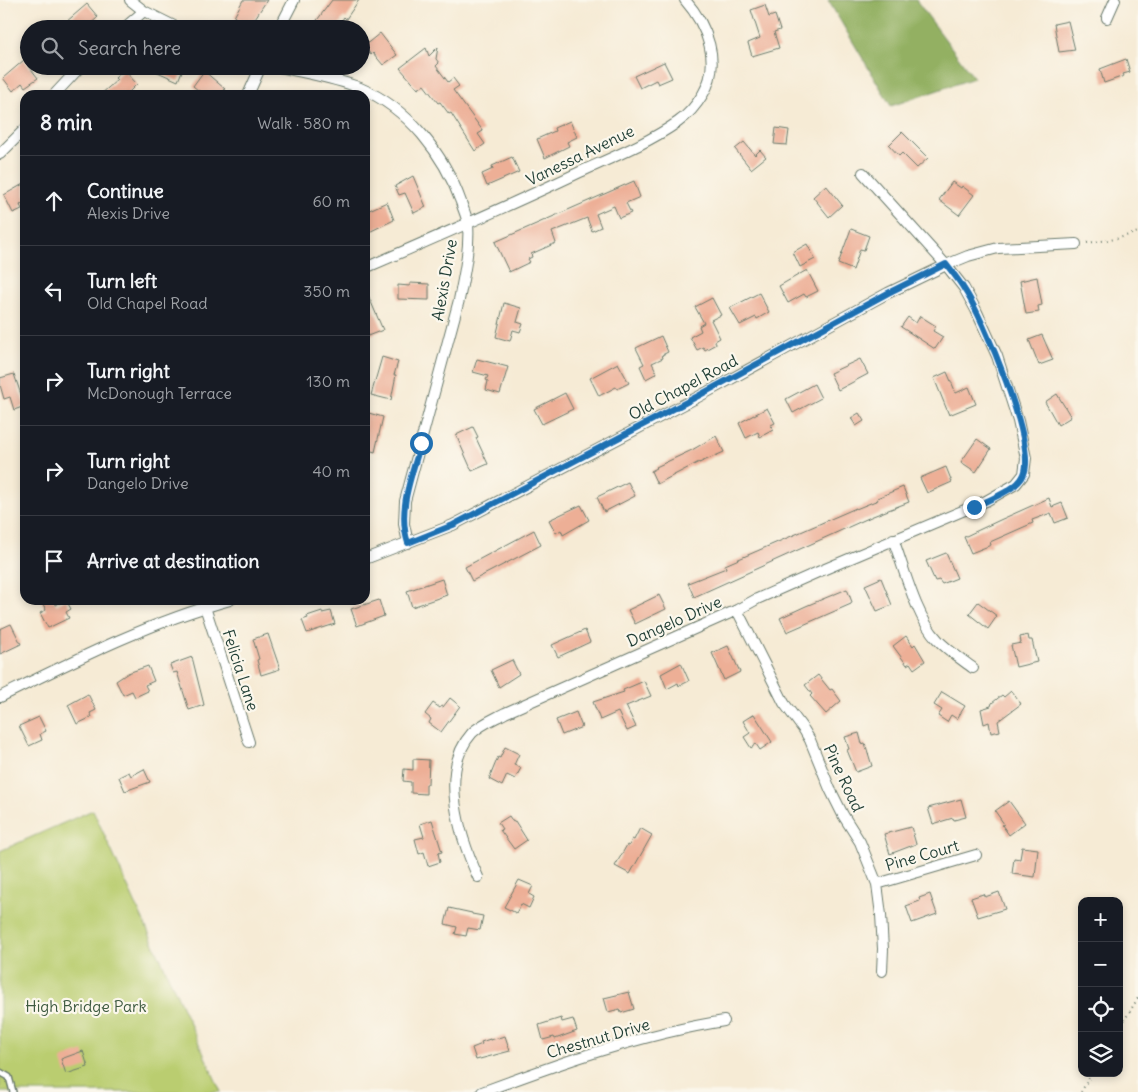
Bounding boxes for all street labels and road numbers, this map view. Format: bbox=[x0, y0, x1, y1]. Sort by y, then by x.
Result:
street label: Vanessa Avenue bbox=[523, 120, 637, 190]
street label: Alexis Drive bbox=[427, 237, 461, 323]
street label: Old Chapel Road bbox=[625, 350, 741, 424]
street label: Dangelo Drive bbox=[624, 591, 724, 651]
street label: Felicia Lane bbox=[218, 627, 264, 713]
street label: Pine Road bbox=[820, 741, 868, 815]
street label: Pine Court bbox=[883, 835, 962, 875]
street label: Chestnut Drive bbox=[544, 1014, 652, 1062]

